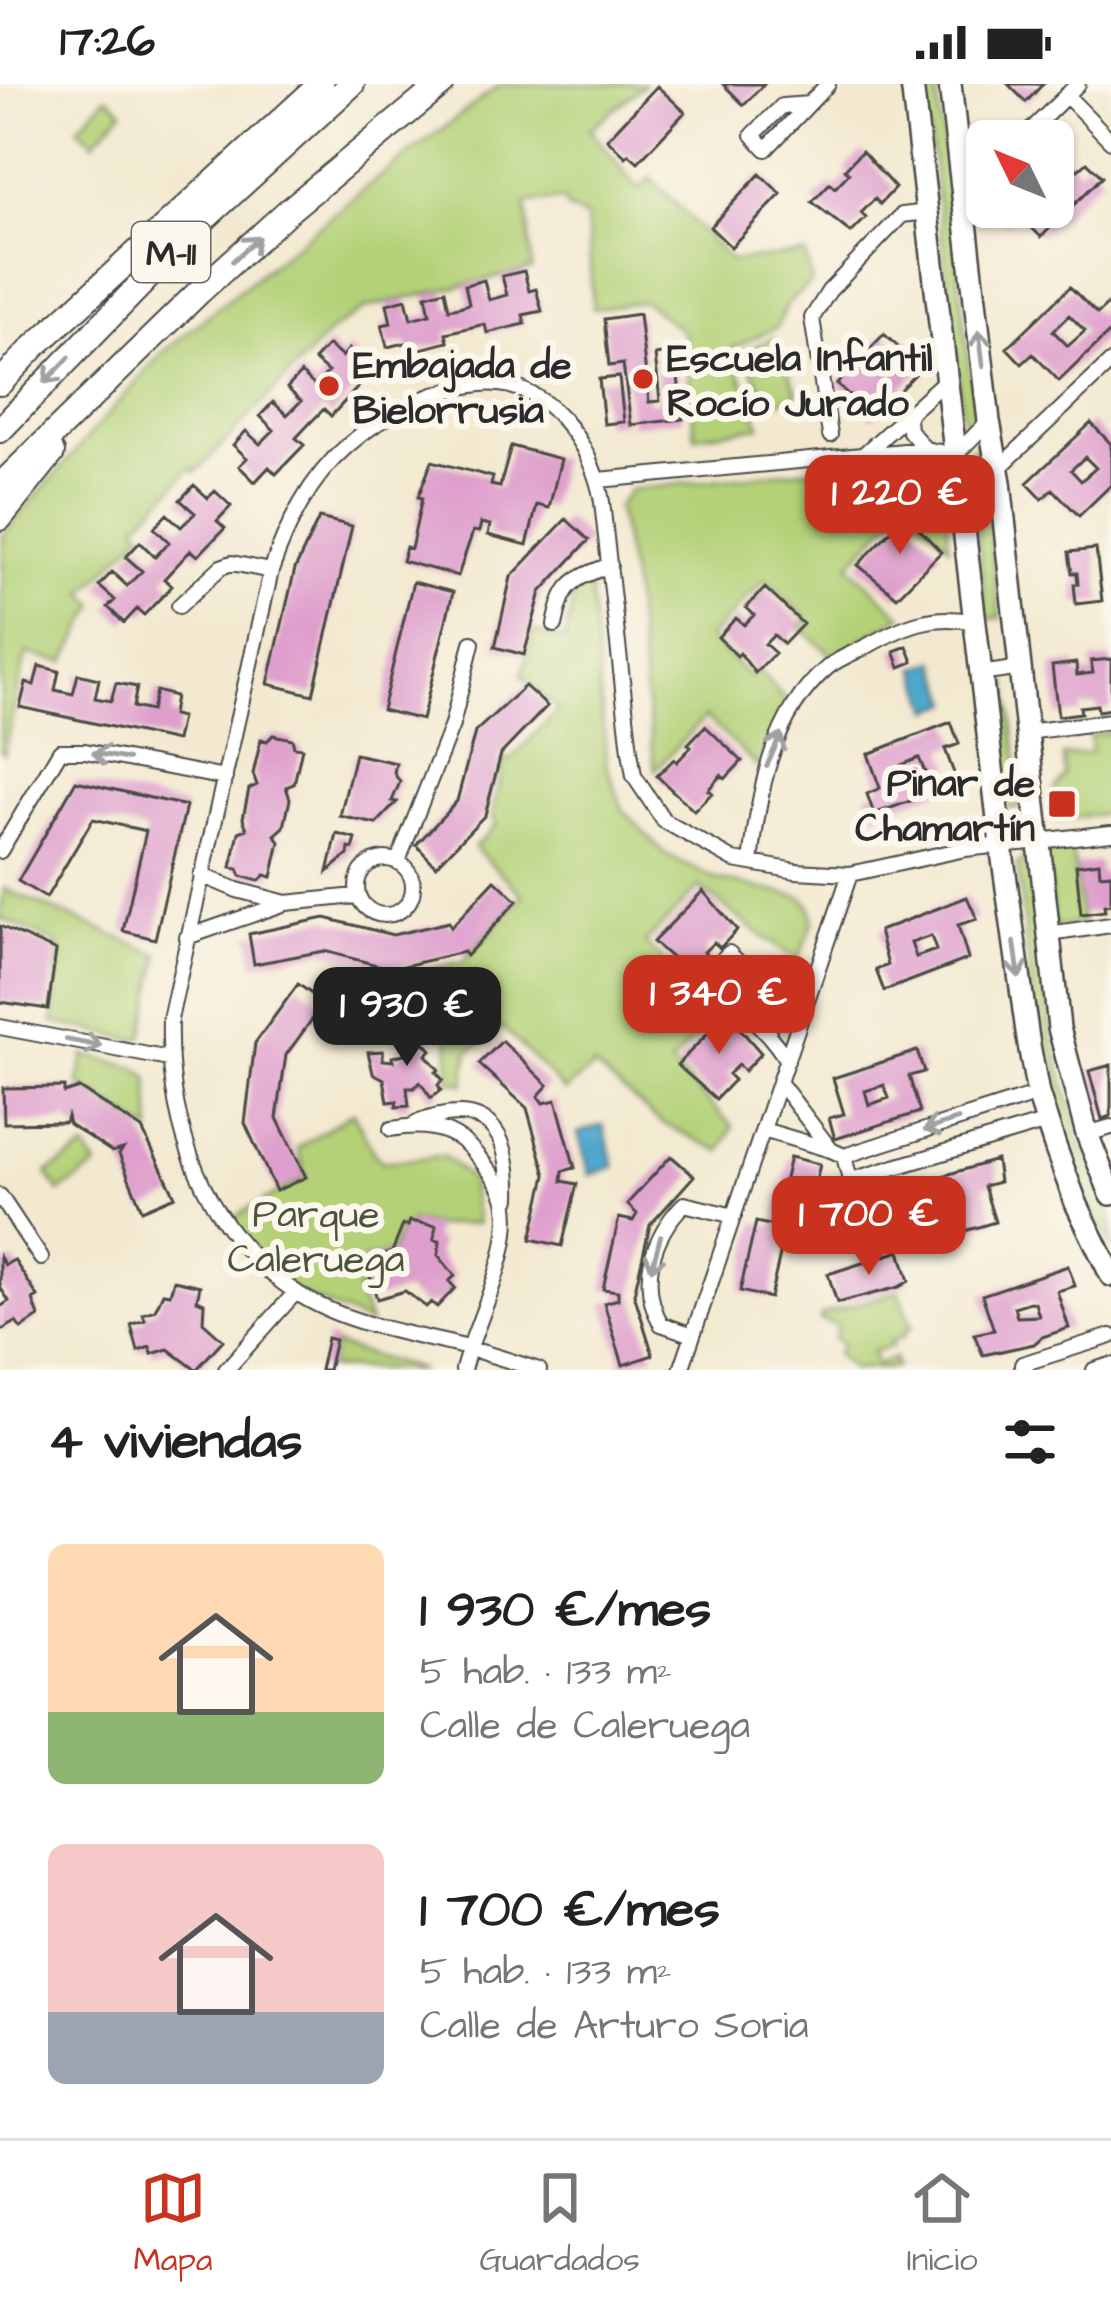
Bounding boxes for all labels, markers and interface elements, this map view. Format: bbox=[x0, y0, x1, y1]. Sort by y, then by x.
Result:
text: 17:26 bbox=[60, 11, 155, 73]
north arrow bbox=[966, 120, 1074, 228]
map controls bbox=[966, 120, 1074, 228]
road number: M-11 bbox=[132, 222, 210, 282]
one-way arrow bbox=[231, 236, 261, 263]
one-way arrow bbox=[969, 329, 991, 368]
place label: Escuela Infantil Rocío Jurado bbox=[667, 333, 933, 432]
place label: Embajada de Bielorrusia bbox=[353, 340, 572, 439]
one-way arrow bbox=[43, 354, 71, 384]
marker: Escuela Infantil Rocío Jurado bbox=[630, 366, 656, 392]
marker: Embajada de Bielorrusia bbox=[316, 373, 342, 399]
pin: 1 220 € bbox=[789, 455, 1011, 557]
text: 1 220 € bbox=[832, 467, 968, 521]
one-way arrow bbox=[765, 733, 787, 769]
one-way arrow bbox=[92, 744, 131, 766]
place label: Pinar de Chamartín bbox=[855, 758, 1035, 857]
marker: Pinar de Chamartín bbox=[1046, 788, 1078, 820]
one-way arrow bbox=[1006, 940, 1029, 979]
pin: 1 340 € bbox=[608, 955, 830, 1057]
pin: 1 930 € bbox=[296, 967, 518, 1069]
text: 1 340 € bbox=[650, 967, 788, 1021]
text: 1 930 € bbox=[340, 979, 474, 1033]
one-way arrow bbox=[64, 1033, 103, 1055]
one-way arrow bbox=[923, 1116, 961, 1138]
pin: 1 700 € bbox=[758, 1176, 980, 1278]
text: 1 700 € bbox=[799, 1188, 939, 1242]
park label: Parque Caleruega bbox=[227, 1189, 405, 1288]
one-way arrow bbox=[643, 1233, 665, 1271]
text: 4 viviendas bbox=[48, 1407, 302, 1478]
icon: filters bbox=[997, 1409, 1063, 1475]
text: 1 930 €/mes bbox=[420, 1575, 711, 1646]
icon: home bbox=[144, 1592, 288, 1736]
text: 5 hab. · 133 m² bbox=[420, 1646, 672, 1700]
text: Calle de Caleruega bbox=[420, 1700, 750, 1754]
text: 1 700 €/mes bbox=[420, 1875, 720, 1946]
icon: home bbox=[144, 1892, 288, 2036]
text: 5 hab. · 133 m² bbox=[420, 1946, 672, 2000]
text: Calle de Arturo Soria bbox=[420, 2000, 809, 2054]
tab: Mapa bbox=[133, 2165, 213, 2283]
tab: Guardados bbox=[479, 2165, 640, 2283]
tab: Inicio bbox=[907, 2165, 978, 2283]

